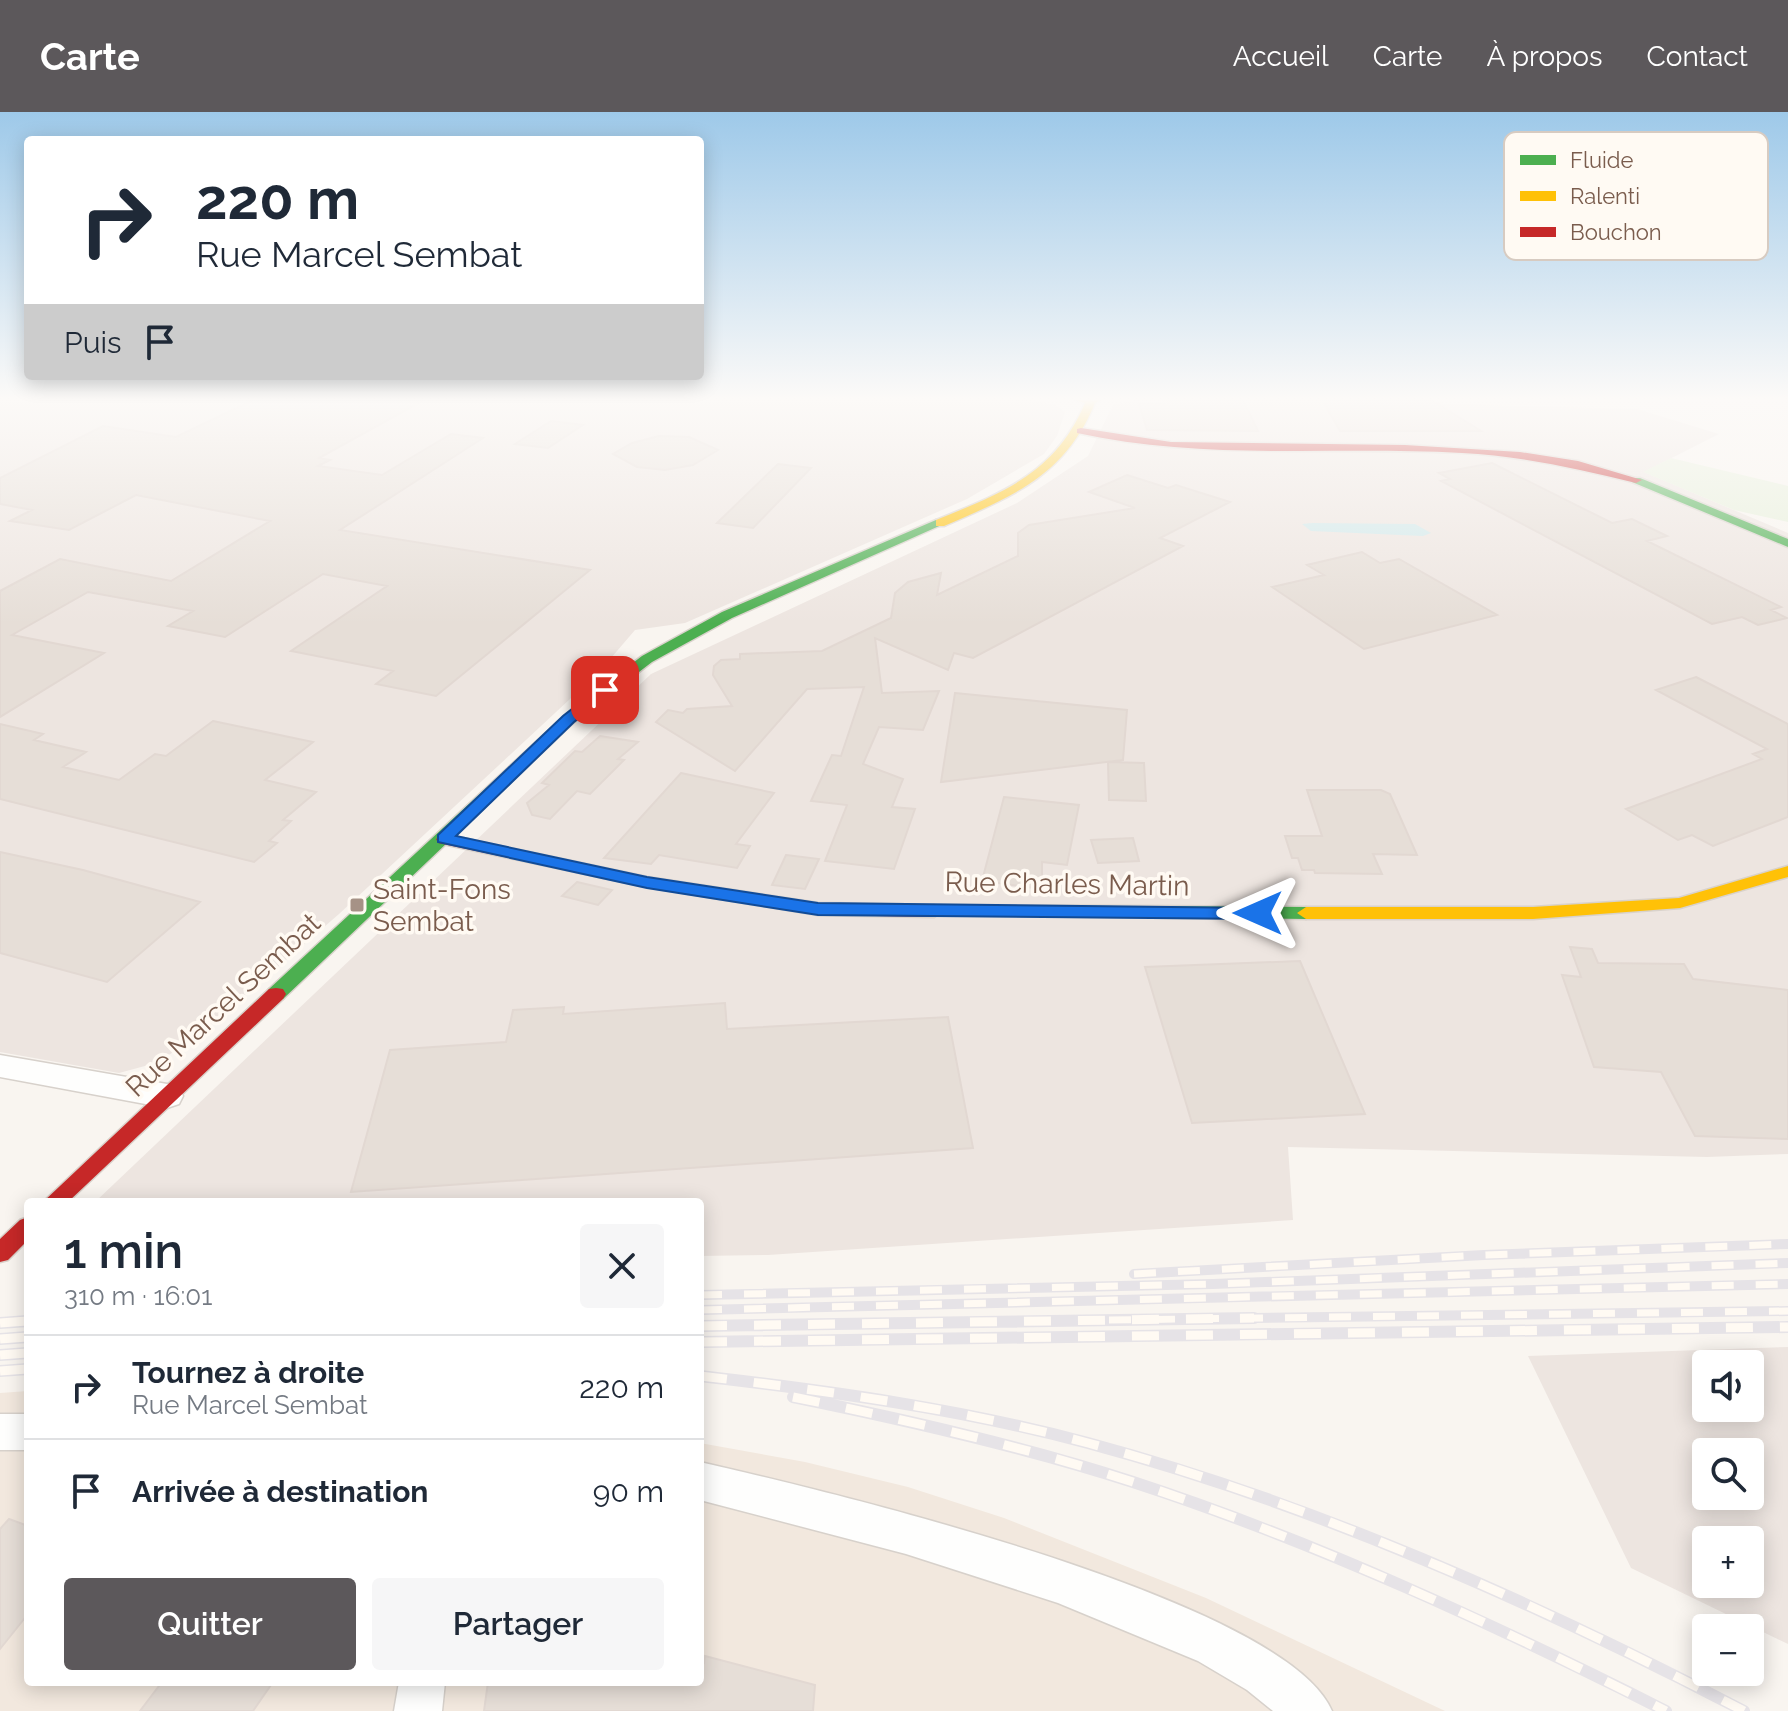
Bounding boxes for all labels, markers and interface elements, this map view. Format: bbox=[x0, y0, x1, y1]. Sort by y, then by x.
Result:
text: Carte bbox=[40, 34, 140, 79]
text: Accueil bbox=[1233, 40, 1329, 73]
text: Carte bbox=[1373, 40, 1443, 73]
text: À propos bbox=[1487, 40, 1603, 73]
text: Contact bbox=[1647, 40, 1748, 73]
legend bbox=[1504, 132, 1768, 260]
text: Fluide bbox=[1570, 147, 1633, 173]
text: 220 m bbox=[196, 166, 359, 232]
icon: right bbox=[64, 168, 168, 272]
text: Ralenti bbox=[1570, 183, 1640, 209]
text: Bouchon bbox=[1570, 219, 1662, 245]
text: Rue Marcel Sembat bbox=[196, 233, 522, 275]
icon: arrive bbox=[138, 320, 182, 364]
text: Puis bbox=[64, 325, 122, 360]
pin bbox=[571, 656, 639, 724]
icon: arrive bbox=[583, 668, 627, 712]
street label: Rue Charles Martin bbox=[944, 865, 1190, 903]
position arrow bbox=[1216, 871, 1300, 955]
place label: Saint-Fons Sembat bbox=[373, 873, 511, 938]
marker: Saint-Fons Sembat bbox=[348, 896, 366, 914]
street label: Rue Marcel Sembat bbox=[119, 906, 328, 1104]
text: 1 min bbox=[64, 1223, 183, 1279]
button: close bbox=[580, 1224, 664, 1308]
text: 310 m · 16:01 bbox=[64, 1281, 212, 1311]
map controls bbox=[1692, 1350, 1764, 1686]
button: sound bbox=[1692, 1350, 1764, 1422]
text: Tournez à droite bbox=[132, 1355, 364, 1390]
icon: right bbox=[64, 1365, 108, 1409]
text: 220 m bbox=[579, 1370, 664, 1405]
text: Rue Marcel Sembat bbox=[132, 1390, 368, 1420]
button: search bbox=[1692, 1438, 1764, 1510]
icon: arrive bbox=[64, 1469, 108, 1513]
text: Arrivée à destination bbox=[132, 1474, 428, 1509]
text: 90 m bbox=[593, 1474, 664, 1509]
button: + bbox=[1692, 1526, 1764, 1598]
button: Quitter bbox=[64, 1578, 356, 1670]
button: Partager bbox=[372, 1578, 664, 1670]
button: − bbox=[1692, 1614, 1764, 1686]

